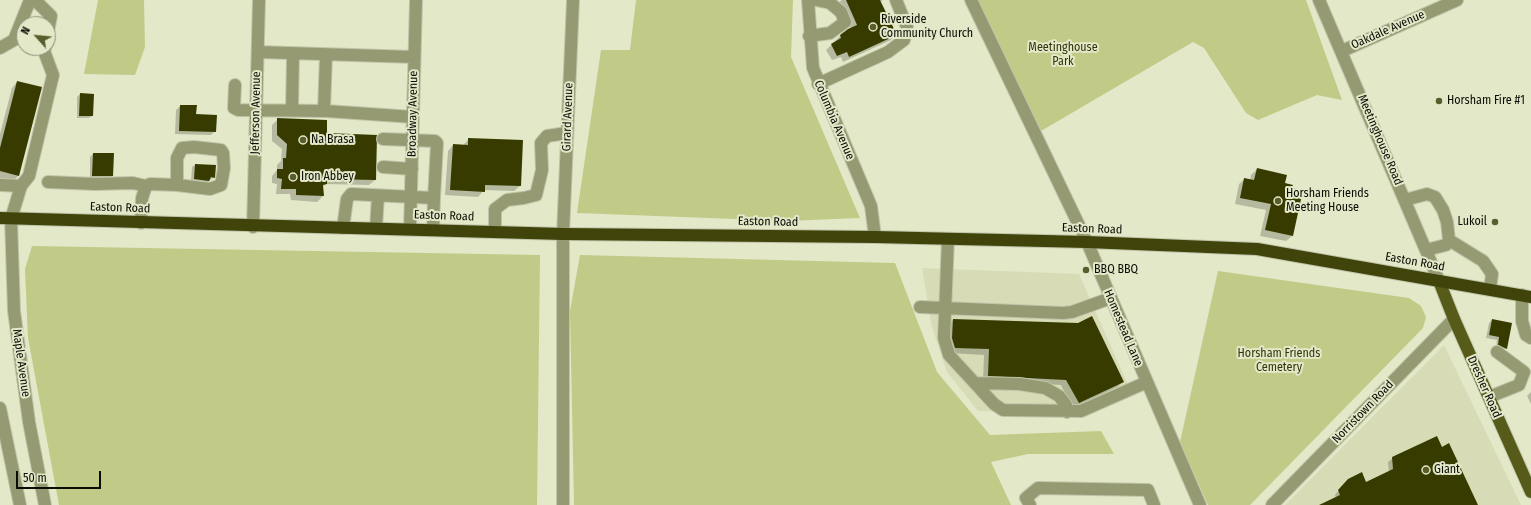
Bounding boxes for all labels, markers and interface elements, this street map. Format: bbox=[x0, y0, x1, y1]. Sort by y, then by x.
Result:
street label: Oakdale Avenue bbox=[1349, 7, 1427, 53]
place label: Riverside Community Church bbox=[881, 13, 973, 41]
north arrow bbox=[16, 16, 56, 56]
marker: Riverside Community Church bbox=[868, 22, 878, 32]
text: N bbox=[18, 25, 33, 37]
park label: Meetinghouse Park bbox=[1028, 41, 1098, 69]
street label: Jefferson Avenue bbox=[248, 71, 264, 155]
street label: Broadway Avenue bbox=[405, 71, 421, 157]
street label: Columbia Avenue bbox=[811, 78, 857, 162]
street label: Girard Avenue bbox=[560, 82, 576, 152]
street label: Meetinghouse Road bbox=[1354, 93, 1406, 187]
place label: Horsham Fire #1 bbox=[1447, 94, 1525, 108]
marker: Horsham Fire #1 bbox=[1434, 96, 1444, 106]
place label: Na Brasa bbox=[311, 133, 354, 147]
marker: Na Brasa bbox=[298, 135, 308, 145]
place label: Iron Abbey bbox=[301, 170, 354, 184]
marker: Iron Abbey bbox=[288, 172, 298, 182]
place label: Horsham Friends Meeting House bbox=[1286, 187, 1369, 215]
marker: Horsham Friends Meeting House bbox=[1273, 196, 1283, 206]
street label: Easton Road bbox=[90, 200, 150, 216]
street label: Easton Road bbox=[414, 208, 474, 224]
street label: Easton Road bbox=[738, 214, 798, 230]
place label: Lukoil bbox=[1458, 215, 1487, 229]
marker: Lukoil bbox=[1490, 217, 1500, 227]
street label: Easton Road bbox=[1062, 221, 1122, 237]
street label: Easton Road bbox=[1384, 250, 1446, 274]
place label: BBQ BBQ bbox=[1094, 263, 1138, 277]
marker: BBQ BBQ bbox=[1081, 265, 1091, 275]
street label: Homestead Lane bbox=[1100, 287, 1146, 369]
street label: Maple Avenue bbox=[9, 328, 33, 398]
park label: Horsham Friends Cemetery bbox=[1238, 347, 1320, 375]
street label: Dresher Road bbox=[1464, 354, 1504, 420]
street label: Norristown Road bbox=[1329, 377, 1397, 447]
scale bar bbox=[18, 463, 103, 489]
place label: Giant bbox=[1434, 463, 1460, 477]
marker: Giant bbox=[1421, 465, 1431, 475]
text: 50 m bbox=[23, 471, 47, 485]

